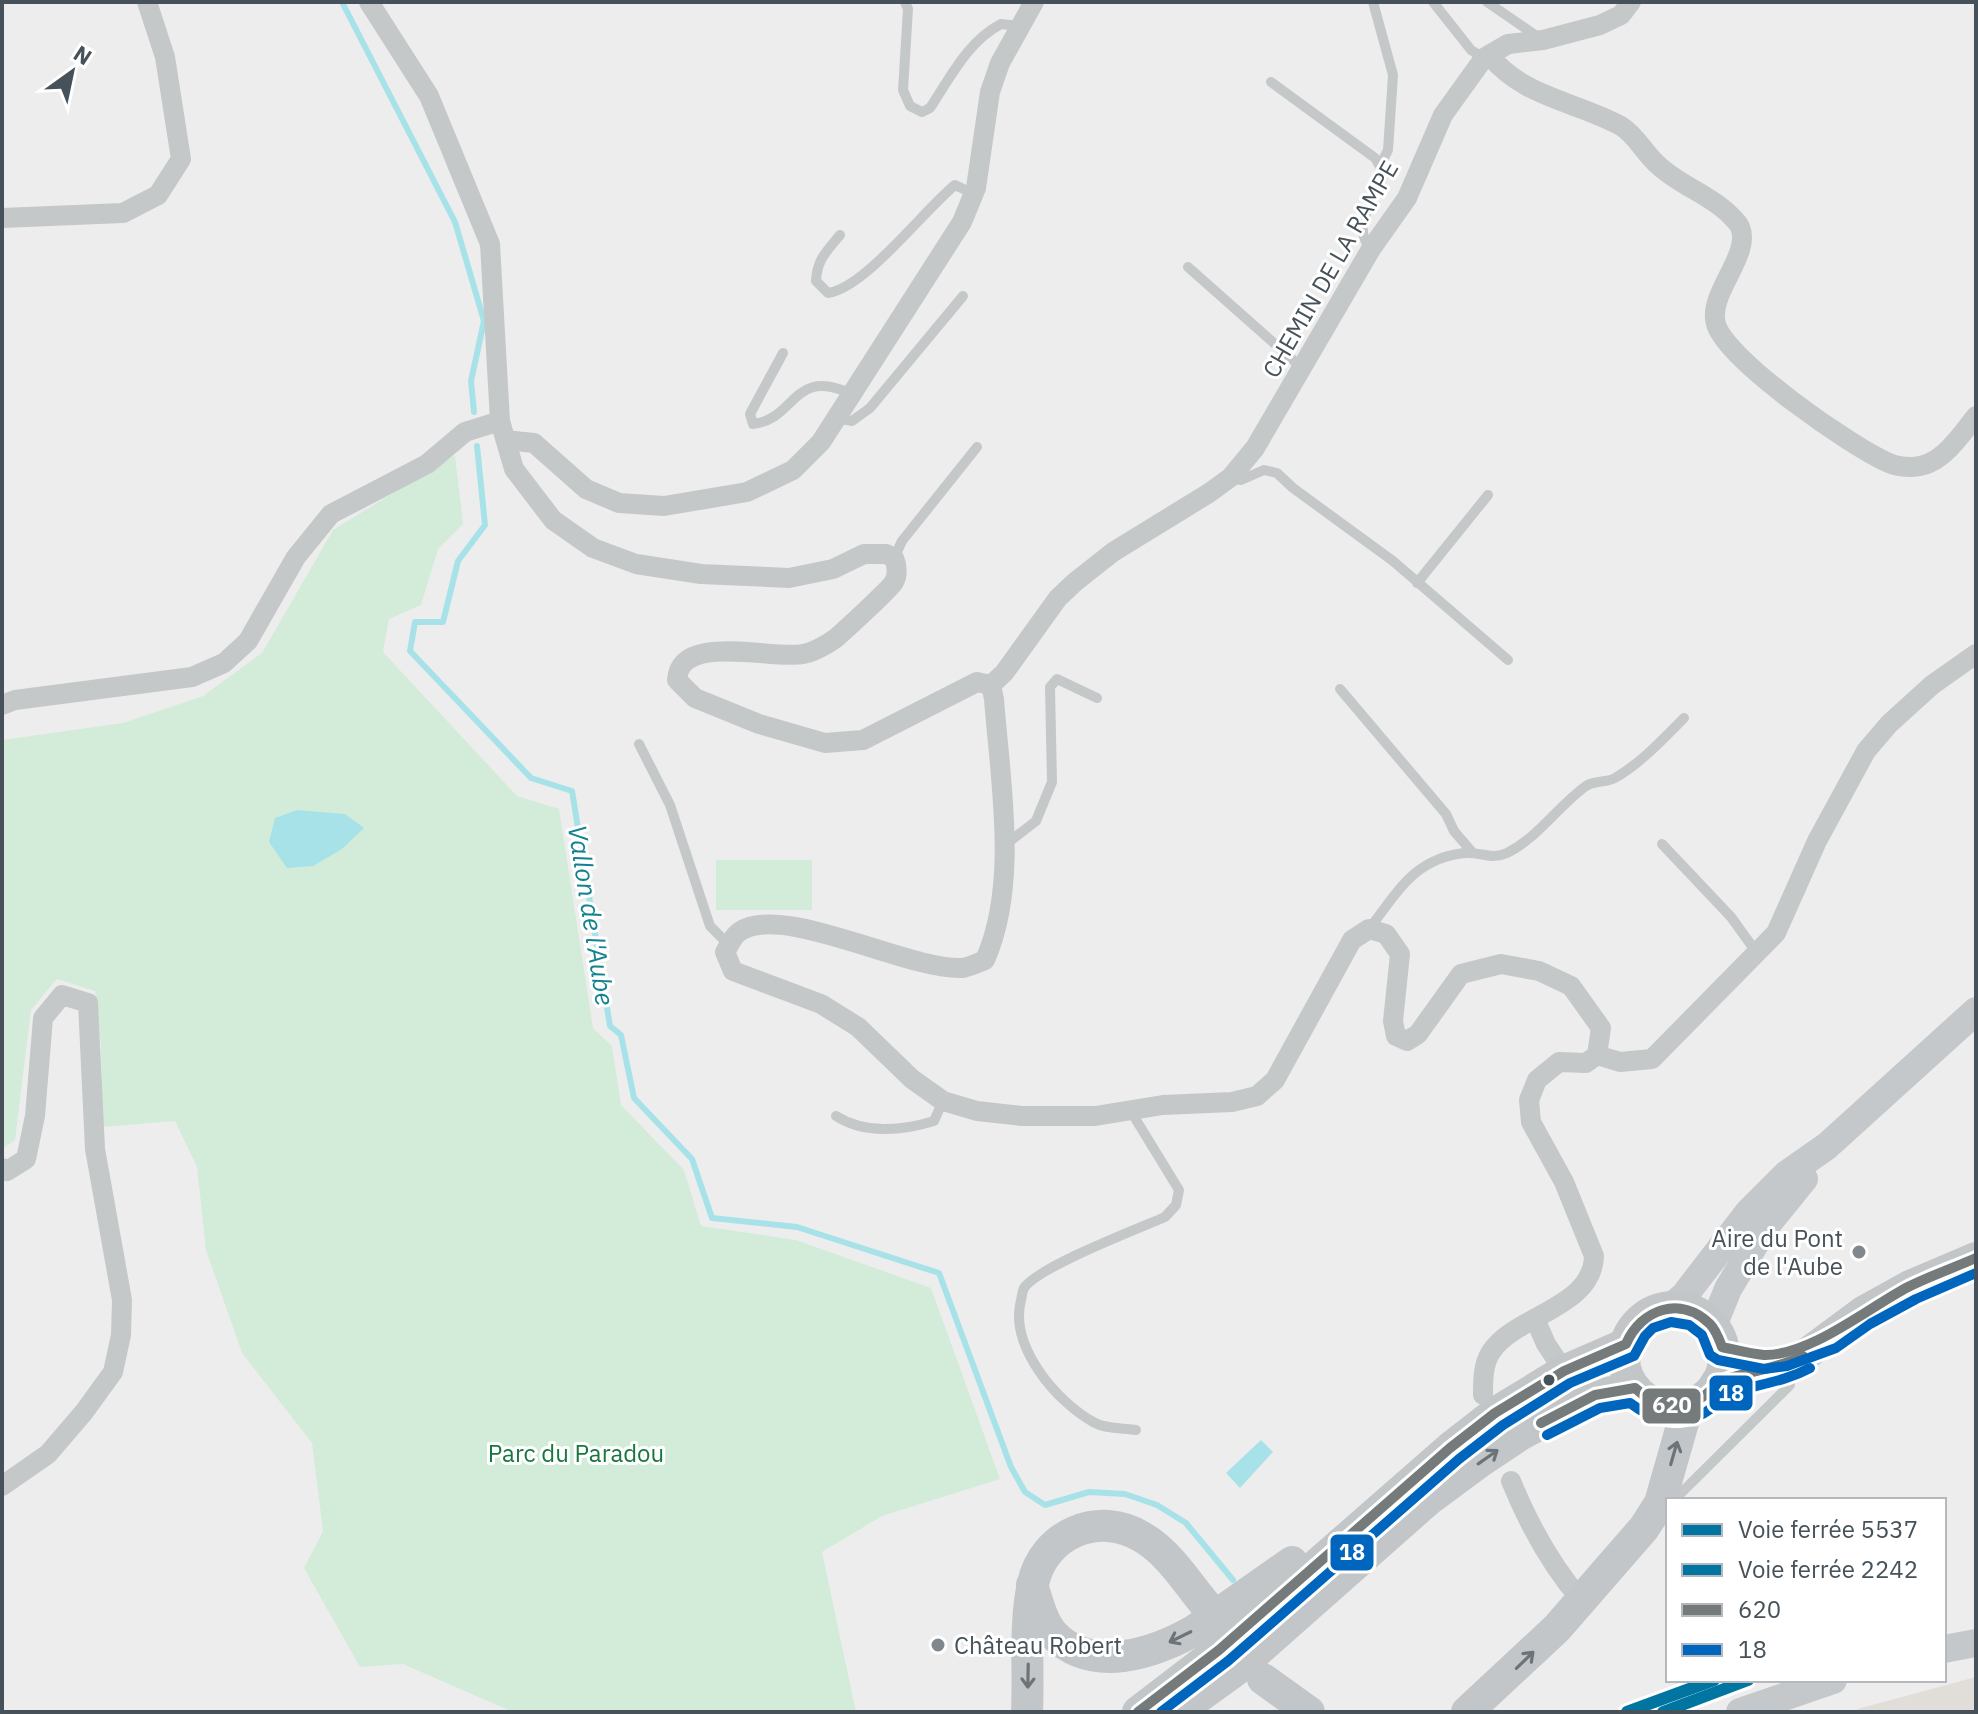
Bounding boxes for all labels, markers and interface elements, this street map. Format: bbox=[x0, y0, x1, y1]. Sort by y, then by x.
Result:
north arrow bbox=[32, 32, 112, 112]
text: N bbox=[69, 38, 98, 71]
street label: CHEMIN DE LA RAMPE bbox=[1255, 155, 1405, 383]
water label: Vallon de l'Aube bbox=[561, 822, 623, 1008]
place label: Aire du Pont de l'Aube bbox=[1711, 1222, 1843, 1282]
marker: Aire du Pont de l'Aube bbox=[1850, 1243, 1868, 1261]
unlabelled marker bbox=[1541, 1372, 1557, 1388]
line badge: 18 bbox=[1708, 1374, 1754, 1412]
text: 18 bbox=[1718, 1378, 1744, 1407]
line badge: 620 bbox=[1641, 1387, 1702, 1425]
text: 620 bbox=[1652, 1390, 1692, 1419]
park label: Parc du Paradou bbox=[488, 1437, 664, 1469]
one-way arrow bbox=[1667, 1440, 1682, 1466]
one-way arrow bbox=[1476, 1449, 1498, 1465]
legend bbox=[1666, 1498, 1946, 1682]
text: Voie ferrée 5537 bbox=[1738, 1513, 1918, 1545]
line badge: 18 bbox=[1329, 1533, 1375, 1572]
text: 18 bbox=[1339, 1537, 1365, 1566]
text: Voie ferrée 2242 bbox=[1738, 1553, 1918, 1585]
text: 620 bbox=[1738, 1593, 1781, 1625]
place label: Château Robert bbox=[954, 1629, 1122, 1661]
one-way arrow bbox=[1169, 1630, 1193, 1645]
text: 18 bbox=[1738, 1633, 1767, 1665]
marker: Château Robert bbox=[929, 1636, 947, 1654]
one-way arrow bbox=[1515, 1651, 1534, 1670]
one-way arrow bbox=[1020, 1662, 1036, 1689]

